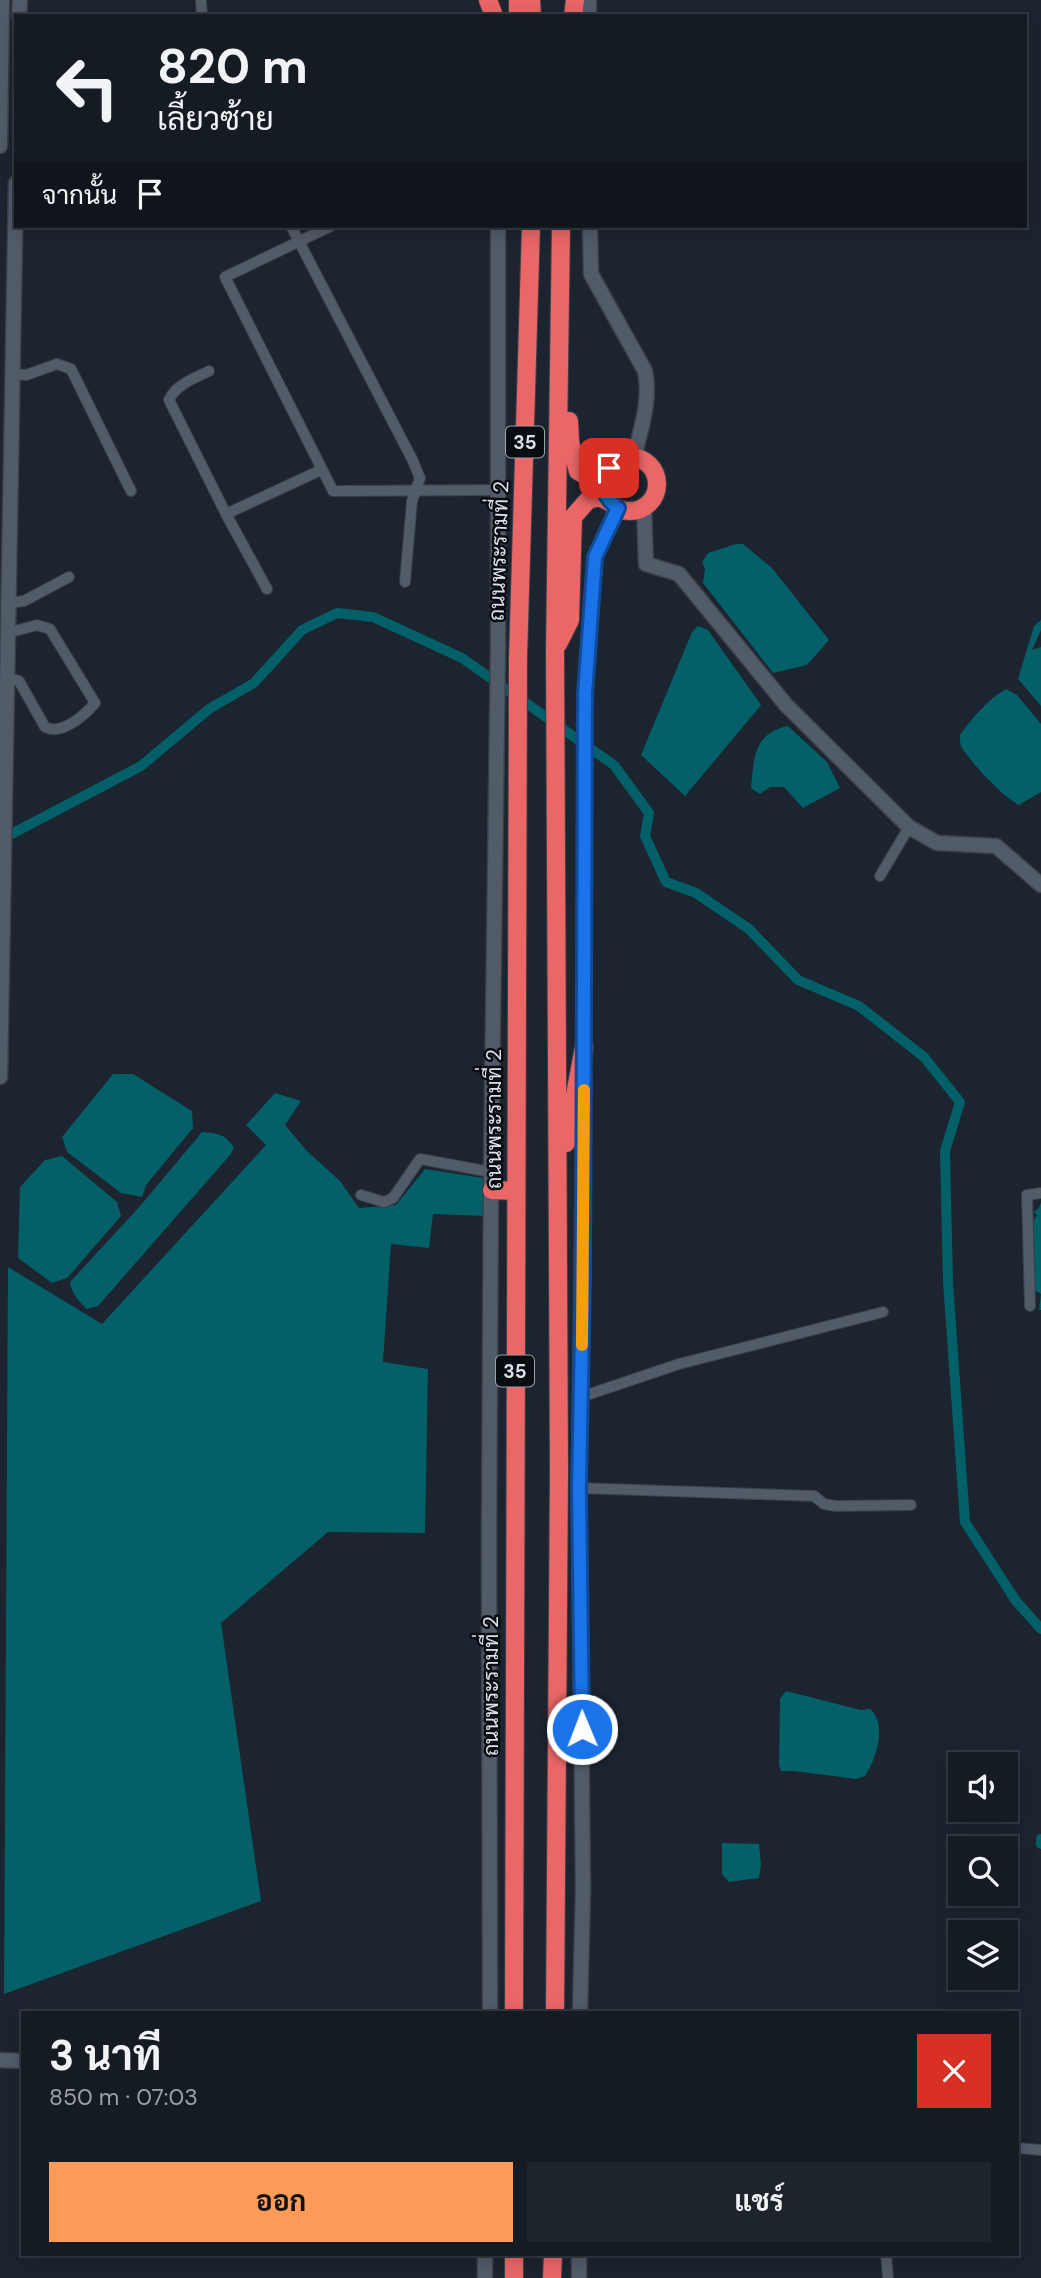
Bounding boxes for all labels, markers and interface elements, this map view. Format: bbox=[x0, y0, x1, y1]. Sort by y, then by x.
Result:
text: 820 m bbox=[157, 34, 308, 98]
icon: left bbox=[42, 42, 133, 133]
text: เลี้ยวซ้าย bbox=[157, 98, 274, 140]
icon: arrive bbox=[131, 175, 169, 213]
text: จากนั้น bbox=[42, 178, 117, 212]
road number: 35 bbox=[506, 426, 544, 458]
pin bbox=[579, 438, 639, 498]
icon: arrive bbox=[590, 449, 628, 487]
street label: ถนนพระรามที่ 2 bbox=[477, 480, 515, 622]
street label: ถนนพระรามที่ 2 bbox=[474, 1049, 508, 1189]
road number: 35 bbox=[496, 1356, 534, 1386]
street label: ถนนพระรามที่ 2 bbox=[471, 1616, 505, 1756]
position arrow bbox=[545, 1692, 619, 1766]
map controls bbox=[948, 1752, 1018, 1990]
button: sound bbox=[948, 1752, 1018, 1822]
button: search bbox=[948, 1836, 1018, 1906]
button: layers bbox=[948, 1920, 1018, 1990]
text: 3 นาที bbox=[49, 2028, 161, 2083]
button: close bbox=[917, 2034, 991, 2108]
text: 850 m · 07:03 bbox=[49, 2082, 198, 2112]
button: ออก bbox=[49, 2162, 513, 2242]
button: แชร์ bbox=[527, 2162, 991, 2242]

